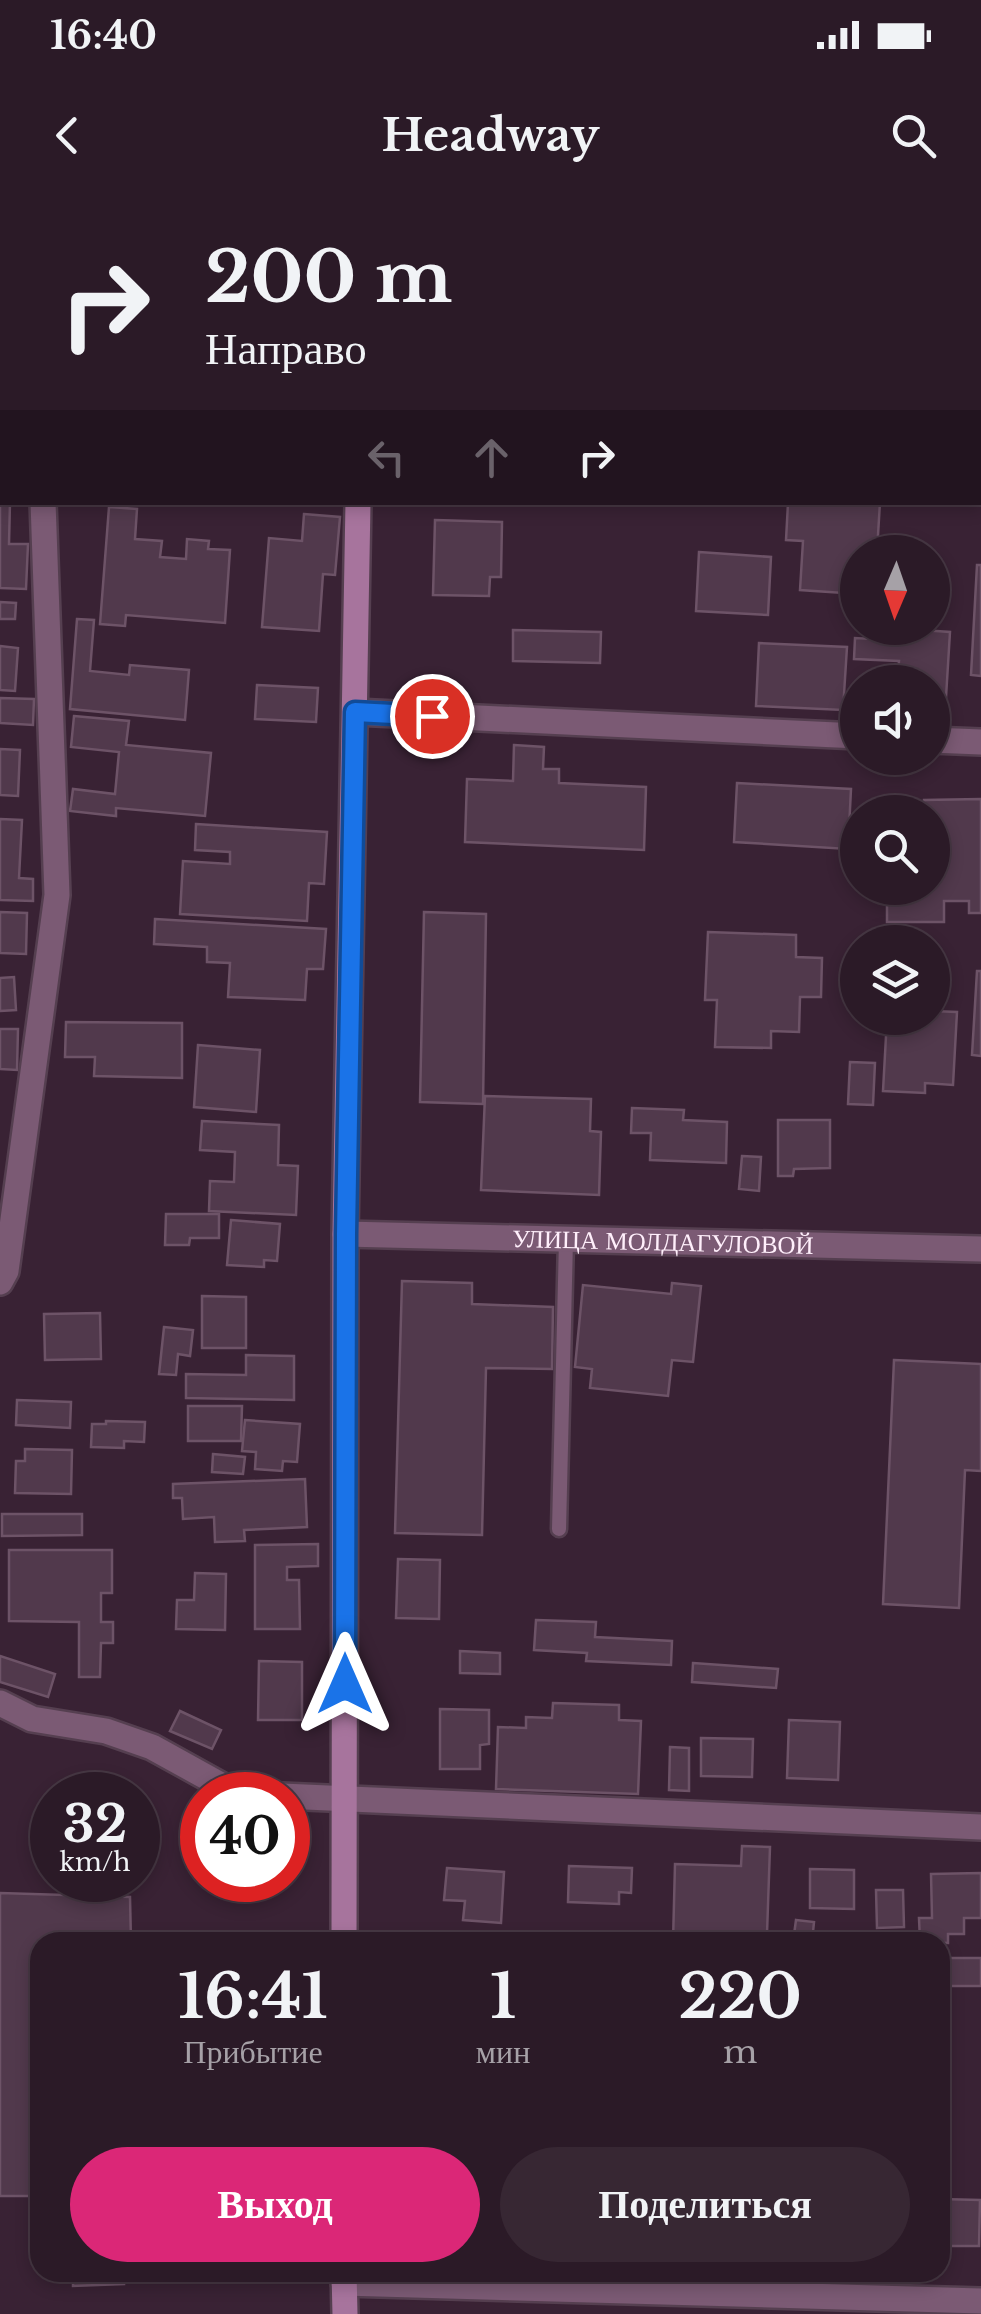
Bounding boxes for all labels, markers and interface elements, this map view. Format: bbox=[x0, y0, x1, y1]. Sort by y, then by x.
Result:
text: 16:40 bbox=[50, 12, 157, 59]
text: Headway bbox=[382, 107, 599, 163]
icon: back bbox=[40, 108, 95, 163]
icon: search bbox=[886, 108, 941, 163]
text: 200 m bbox=[205, 234, 452, 321]
icon: right bbox=[40, 240, 170, 370]
text: Направо bbox=[205, 320, 367, 376]
icon: left bbox=[359, 430, 414, 485]
icon: ahead bbox=[464, 430, 519, 485]
icon: right bbox=[569, 430, 624, 485]
north arrow bbox=[840, 535, 950, 645]
map controls bbox=[840, 535, 950, 1035]
button: sound bbox=[840, 665, 950, 775]
pin bbox=[390, 674, 475, 759]
icon: arrive bbox=[405, 689, 460, 744]
button: search bbox=[840, 795, 950, 905]
button: layers bbox=[840, 925, 950, 1035]
street label: УЛИЦА МОЛДАГУЛОВОЙ bbox=[512, 1223, 814, 1261]
position arrow bbox=[293, 1632, 397, 1736]
speed limit sign: 40 bbox=[180, 1772, 310, 1902]
text: 32 bbox=[63, 1793, 127, 1856]
text: km/h bbox=[60, 1847, 130, 1878]
text: 16:41 bbox=[178, 1960, 328, 2034]
text: 1 bbox=[490, 1960, 516, 2034]
text: 220 bbox=[678, 1960, 802, 2034]
text: Прибытие bbox=[183, 2032, 323, 2072]
text: мин bbox=[476, 2032, 530, 2072]
text: m bbox=[723, 2032, 757, 2072]
button: Выход bbox=[70, 2147, 480, 2262]
button: Поделиться bbox=[500, 2147, 910, 2262]

